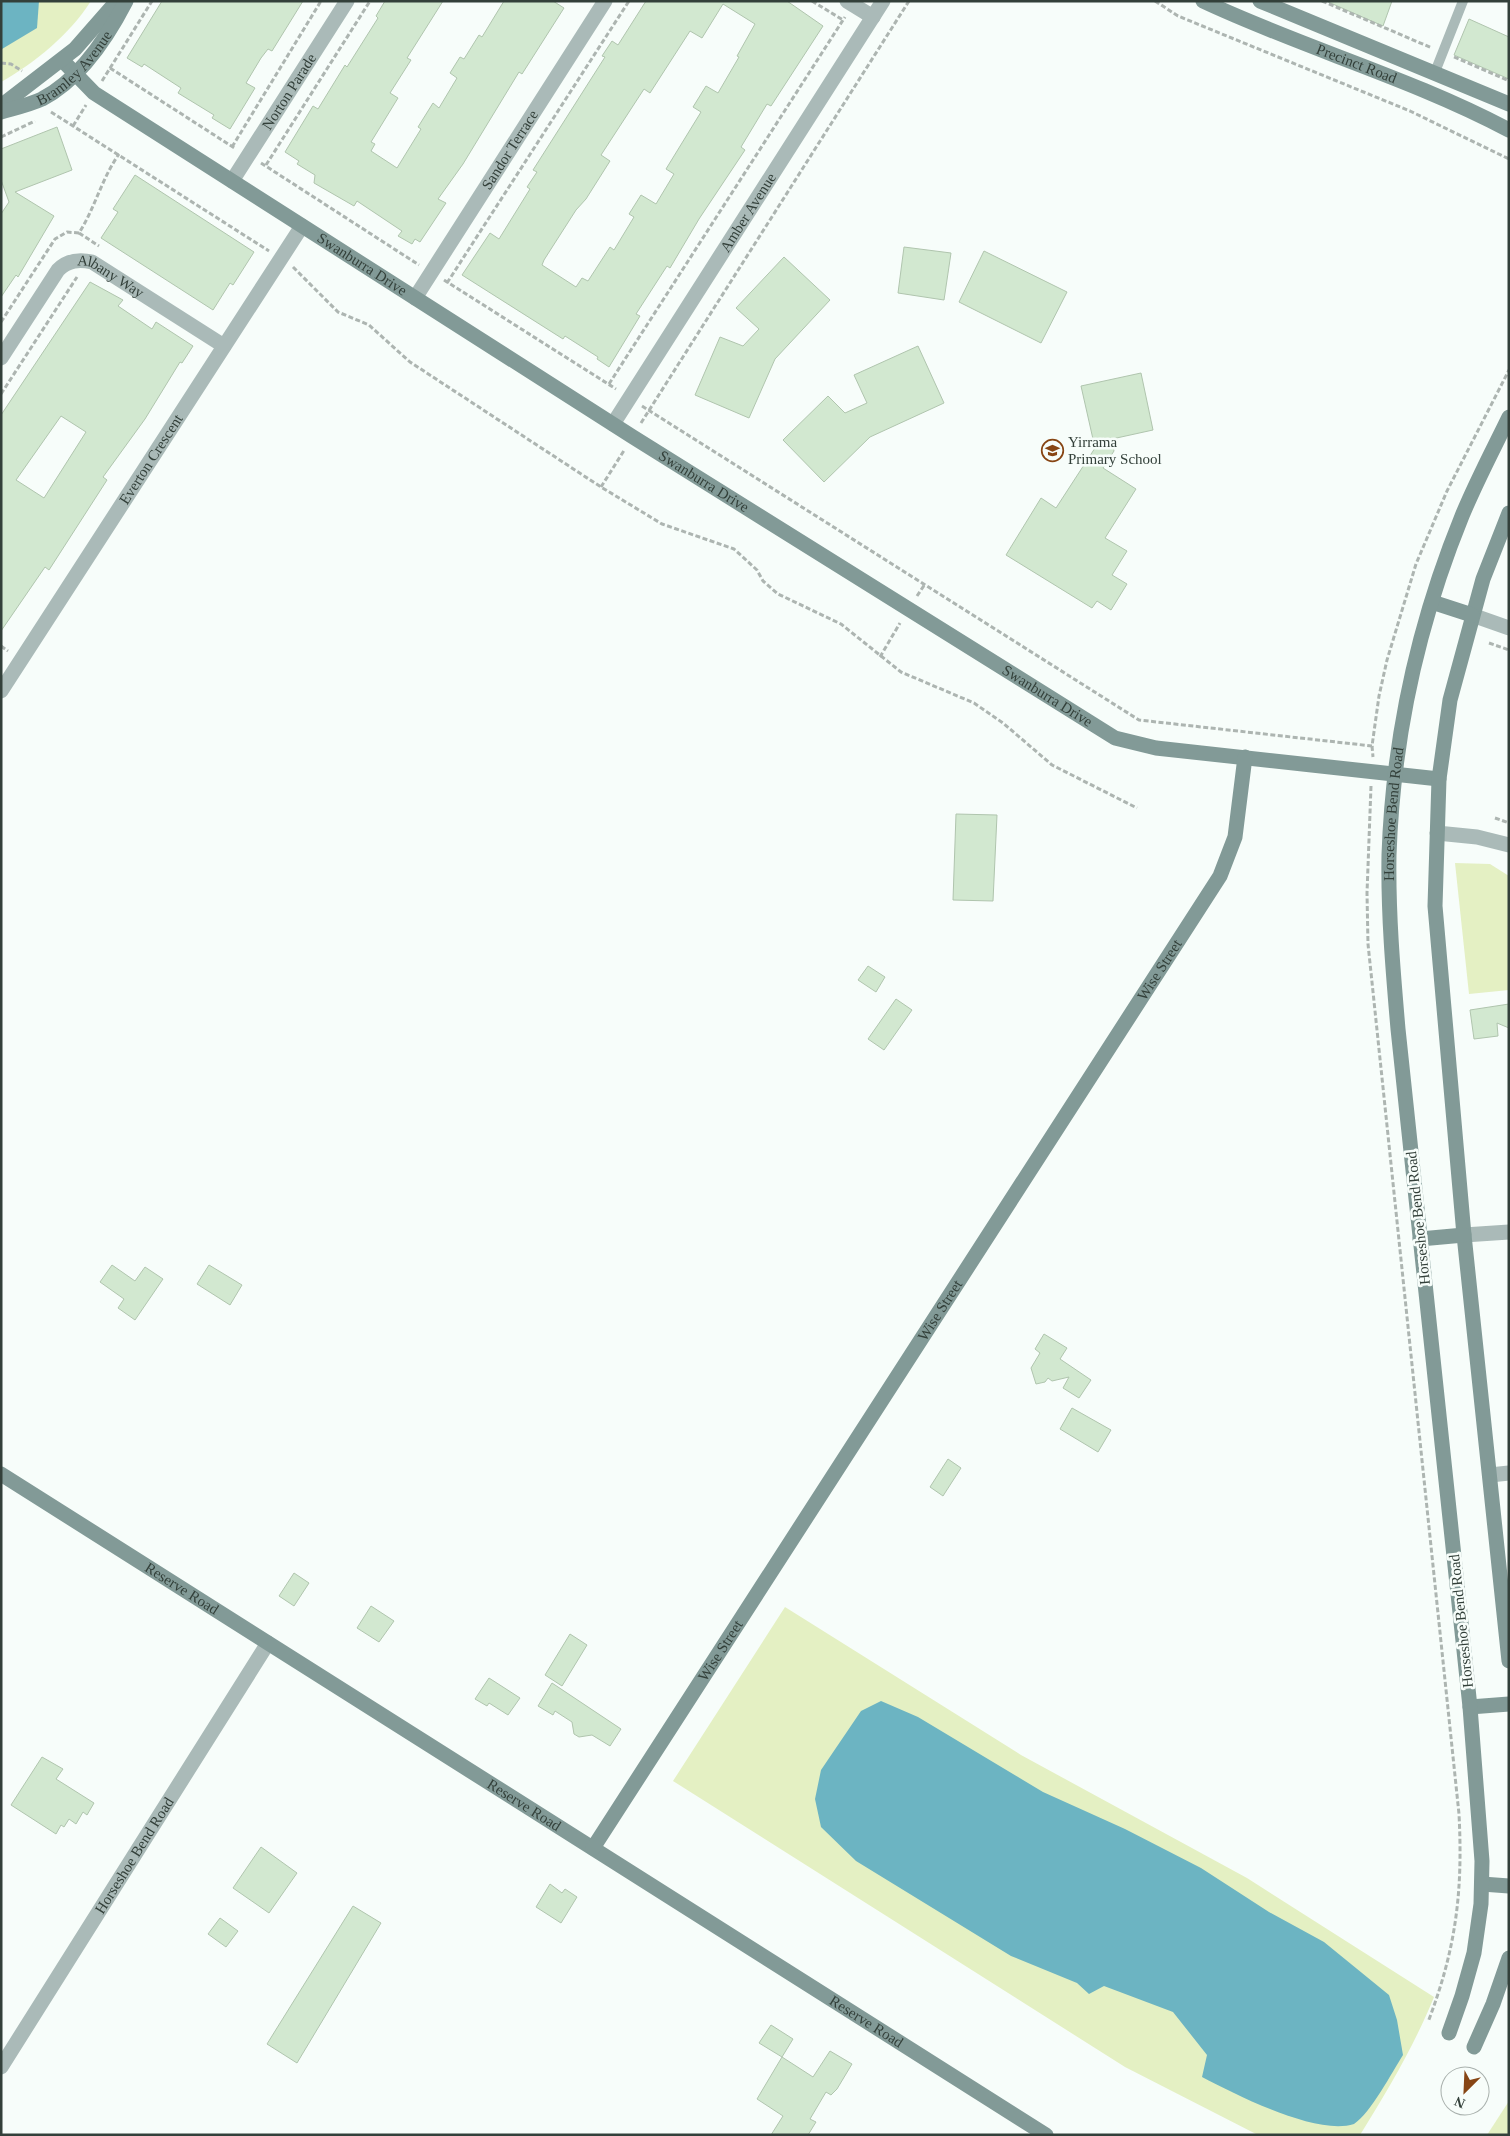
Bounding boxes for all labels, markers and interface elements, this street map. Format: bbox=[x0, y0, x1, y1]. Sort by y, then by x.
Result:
street label: Bramley Avenue bbox=[34, 28, 115, 108]
street label: Precinct Road bbox=[1314, 41, 1400, 87]
street label: Norton Parade bbox=[259, 50, 319, 133]
street label: Sandor Terrace bbox=[479, 107, 541, 192]
street label: Amber Avenue bbox=[717, 170, 779, 255]
street label: Swanburra Drive bbox=[314, 230, 410, 299]
street label: Albany Way bbox=[77, 252, 147, 301]
street label: Everton Crescent bbox=[116, 411, 186, 507]
place label: Yirrama Primary School bbox=[1068, 434, 1162, 467]
school or university icon: Yirrama Primary School bbox=[1040, 439, 1064, 463]
street label: Swanburra Drive bbox=[656, 447, 752, 516]
street label: Swanburra Drive bbox=[1000, 662, 1096, 730]
street label: Horseshoe Bend Road bbox=[1381, 746, 1407, 881]
street label: Wise Street bbox=[1134, 936, 1185, 1003]
street label: Horseshoe Bend Road bbox=[1403, 1150, 1433, 1286]
street label: Wise Street bbox=[914, 1276, 966, 1344]
street label: Horseshoe Bend Road bbox=[1446, 1553, 1476, 1689]
street label: Reserve Road bbox=[142, 1559, 222, 1618]
street label: Wise Street bbox=[695, 1616, 746, 1684]
street label: Reserve Road bbox=[484, 1776, 564, 1834]
street label: Horseshoe Bend Road bbox=[92, 1794, 177, 1917]
street label: Reserve Road bbox=[827, 1992, 907, 2051]
north arrow bbox=[1440, 2066, 1490, 2116]
text: N bbox=[1452, 2094, 1468, 2111]

